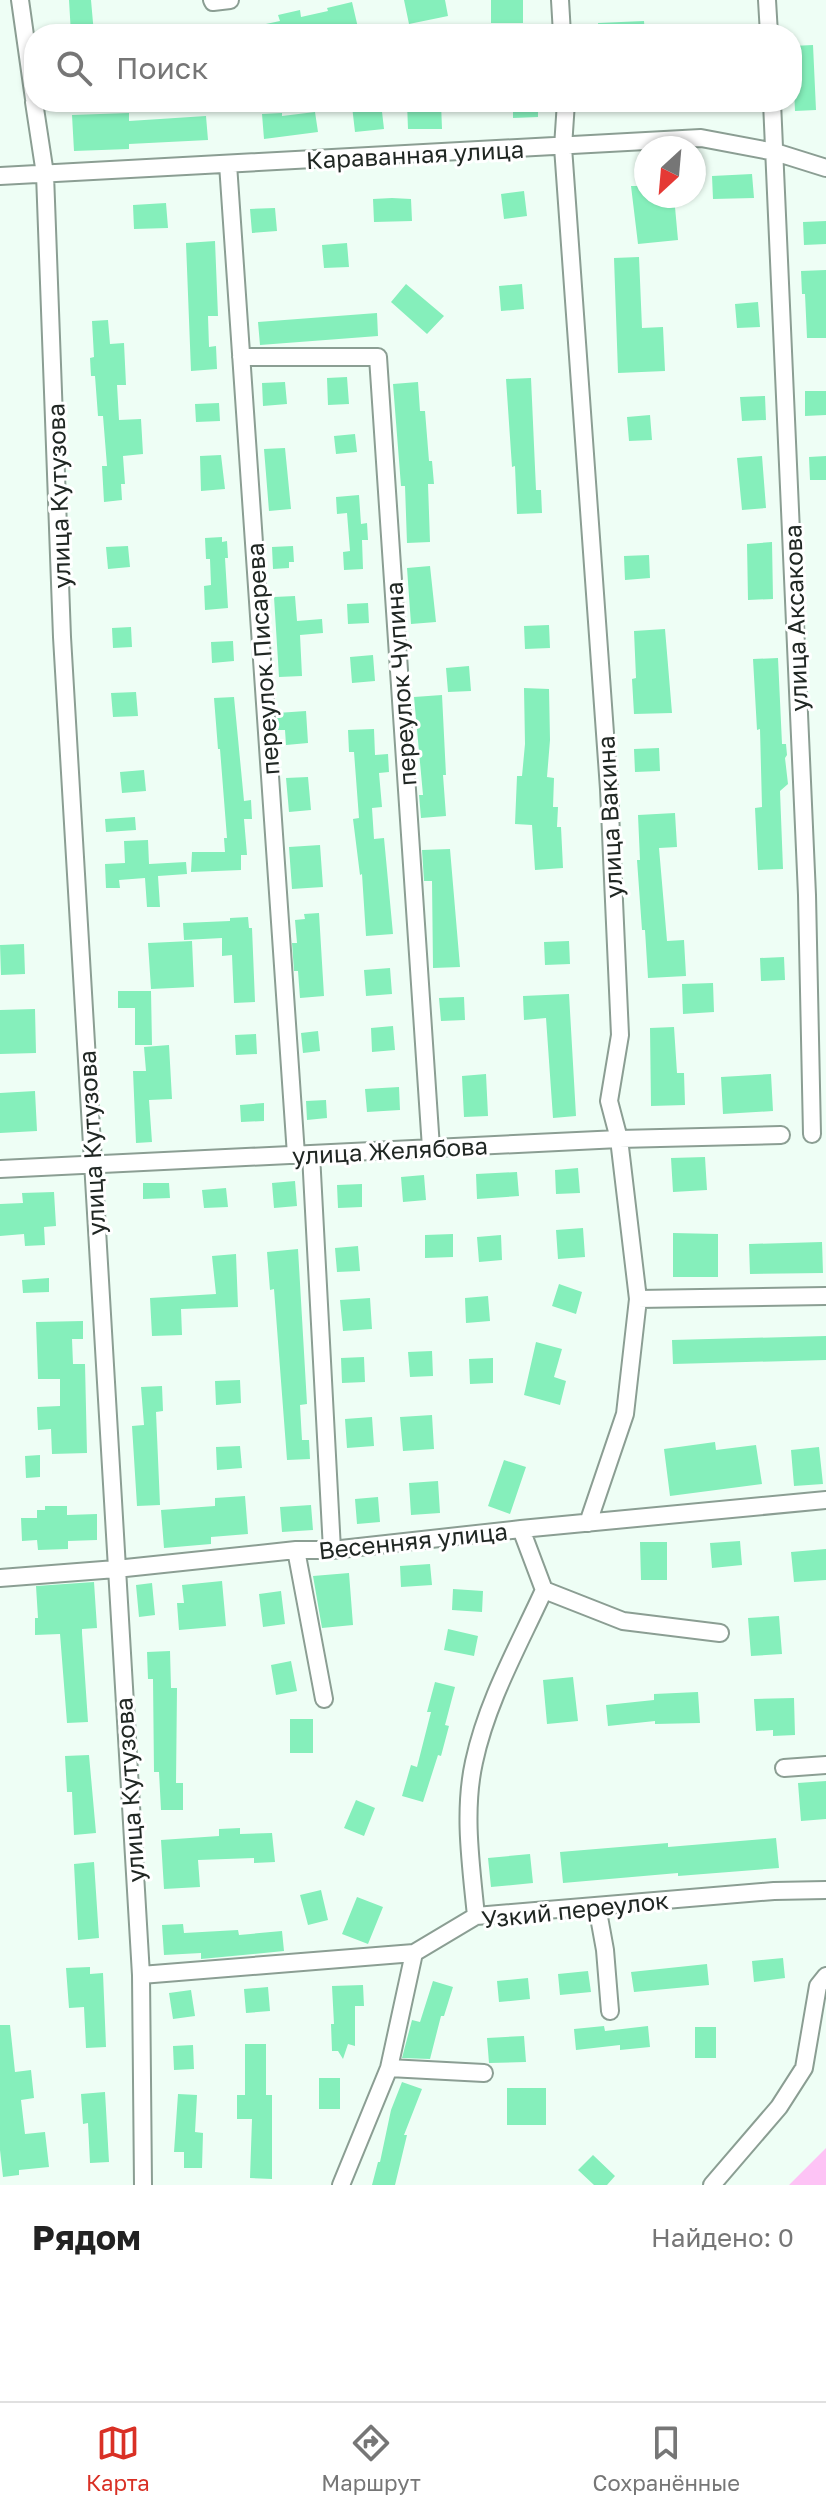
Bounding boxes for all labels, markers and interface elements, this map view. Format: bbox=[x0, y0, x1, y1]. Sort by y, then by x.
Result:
search box bbox=[24, 24, 802, 112]
icon: search bbox=[52, 46, 96, 90]
text: Поиск bbox=[116, 50, 208, 86]
street label: Караванная улица bbox=[305, 134, 525, 174]
north arrow bbox=[634, 136, 706, 208]
street label: улица Кутузова bbox=[40, 403, 76, 589]
street label: улица Аксакова bbox=[777, 524, 813, 712]
street label: переулок Писарева bbox=[239, 542, 285, 776]
street label: переулок Чупина bbox=[378, 581, 422, 787]
street label: улица Вакина bbox=[590, 735, 628, 899]
street label: улица Кутузова bbox=[72, 1050, 110, 1236]
street label: улица Желябова bbox=[291, 1130, 489, 1170]
street label: Весенняя улица bbox=[317, 1516, 509, 1564]
street label: улица Кутузова bbox=[108, 1697, 150, 1883]
street label: Узкий переулок bbox=[480, 1885, 670, 1933]
text: Рядом bbox=[32, 2217, 141, 2257]
text: Найдено: 0 bbox=[651, 2222, 794, 2253]
tab: Карта bbox=[86, 2421, 150, 2496]
tab: Маршрут bbox=[321, 2421, 421, 2496]
tab: Сохранённые bbox=[592, 2421, 740, 2496]

